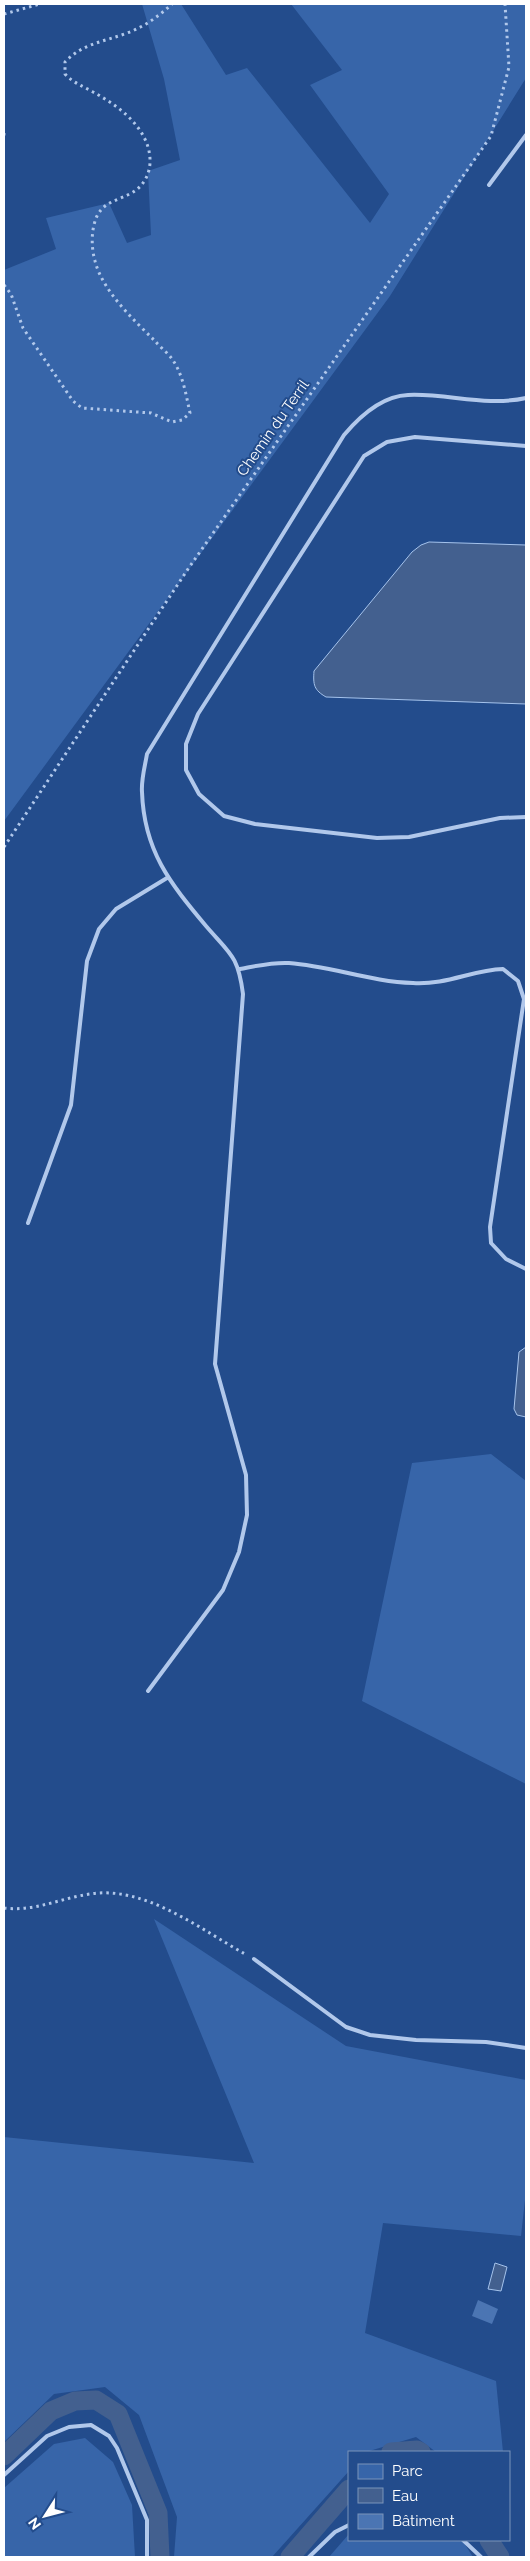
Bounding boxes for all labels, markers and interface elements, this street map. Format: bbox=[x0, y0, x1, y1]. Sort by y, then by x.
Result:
street label: Chemin du Terril bbox=[233, 376, 313, 480]
legend bbox=[348, 2451, 510, 2541]
text: Parc bbox=[392, 2462, 423, 2480]
text: Eau bbox=[392, 2487, 418, 2505]
north arrow bbox=[20, 2491, 70, 2541]
text: Bâtiment bbox=[392, 2512, 455, 2530]
text: N bbox=[25, 2515, 44, 2533]

